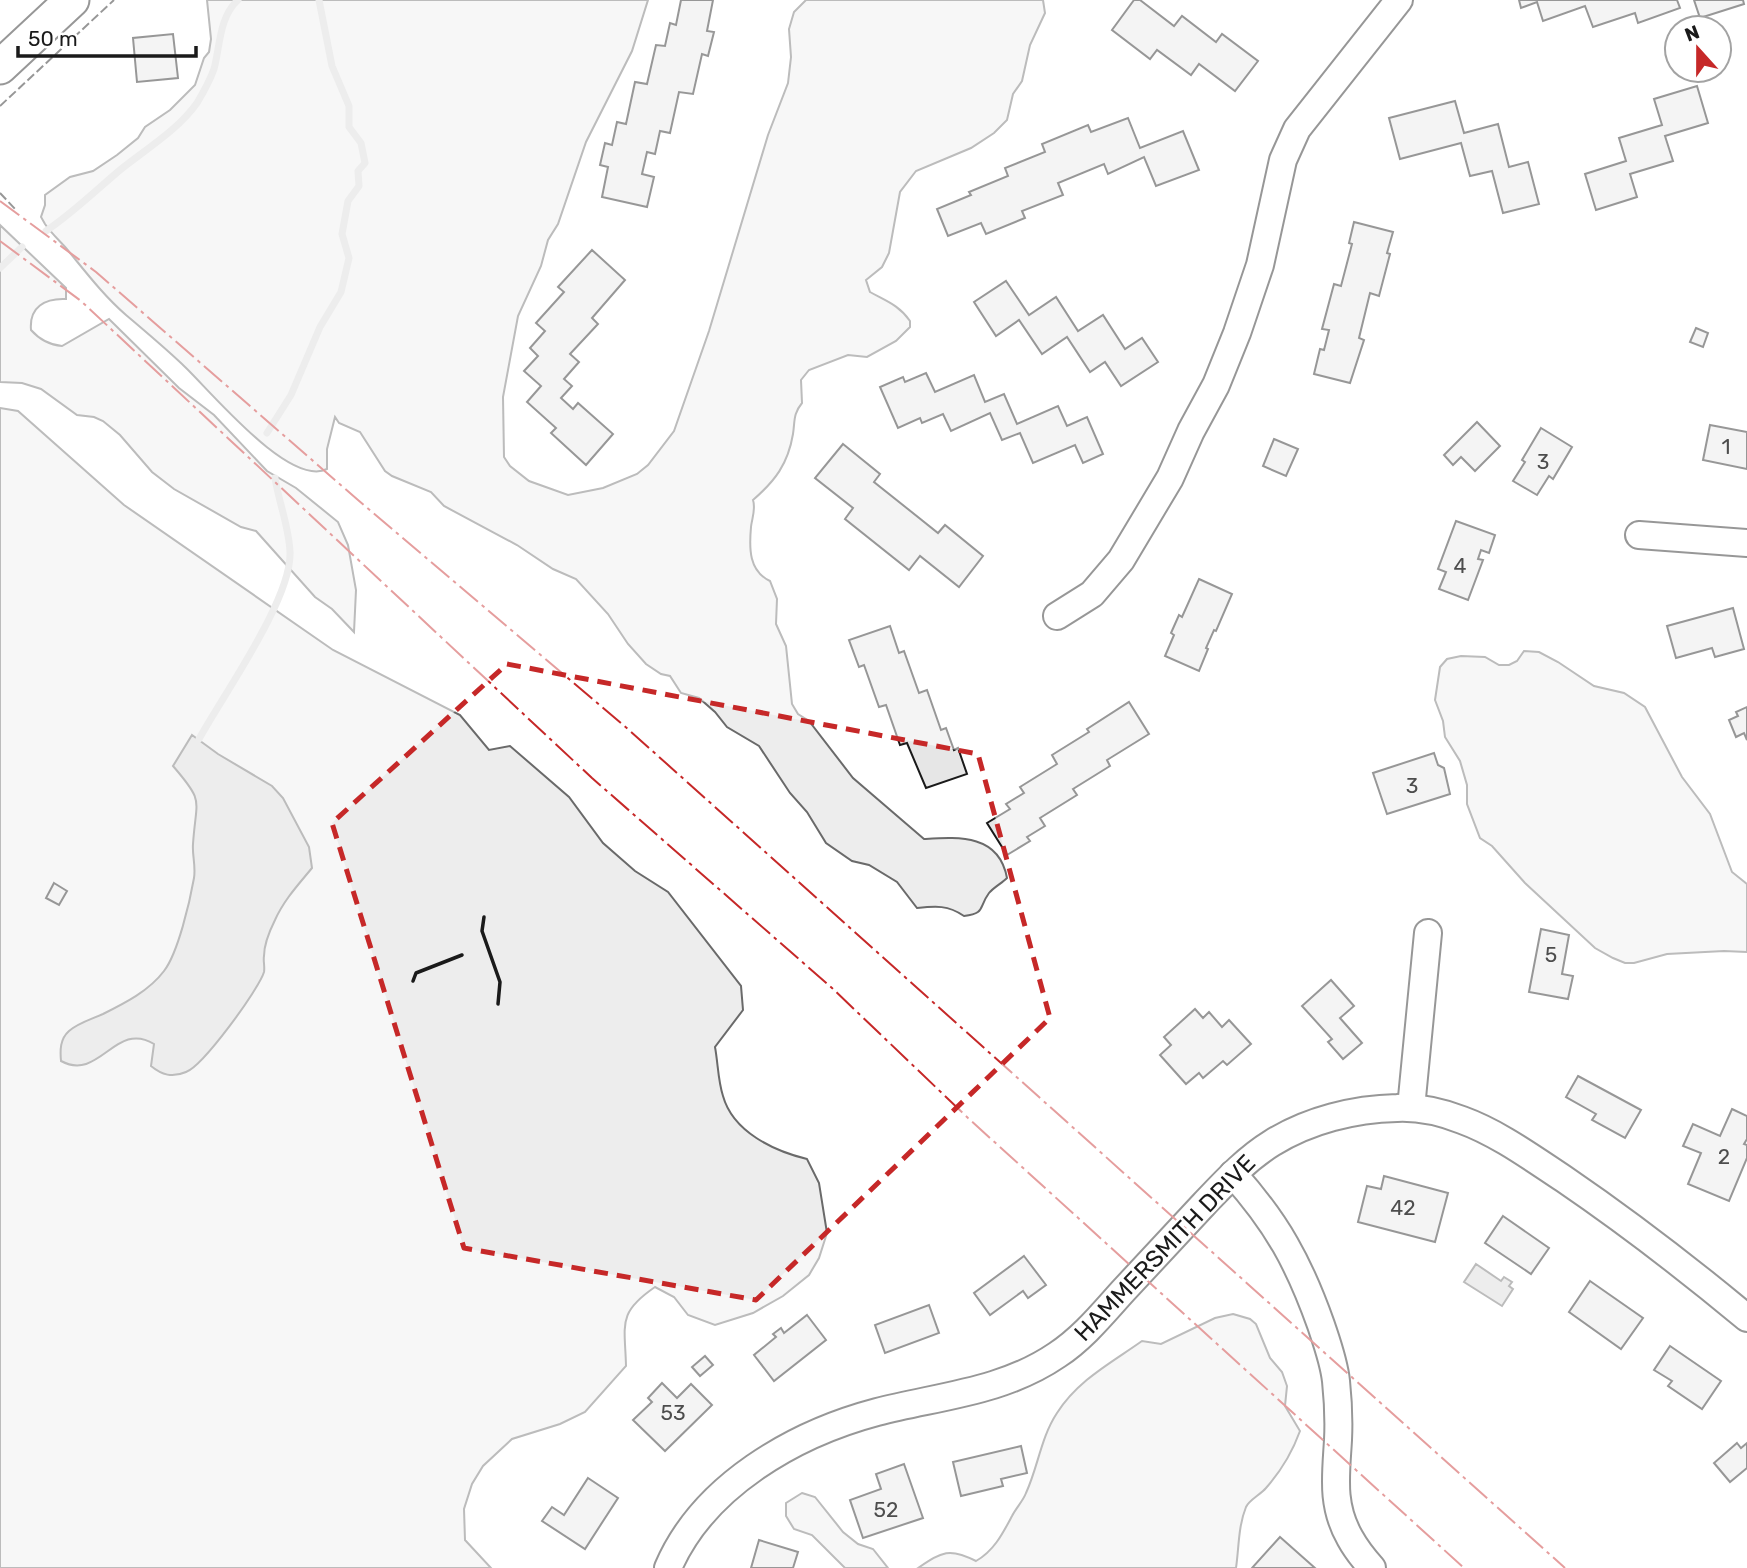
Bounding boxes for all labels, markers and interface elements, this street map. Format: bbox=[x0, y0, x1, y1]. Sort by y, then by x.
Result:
scale bar bbox=[18, 14, 196, 58]
north arrow bbox=[1663, 14, 1733, 84]
text: N bbox=[1682, 20, 1703, 47]
text: 50 m bbox=[28, 26, 78, 51]
house number: 1 bbox=[1722, 434, 1731, 459]
house number: 3 bbox=[1537, 449, 1549, 474]
house number: 4 bbox=[1453, 553, 1467, 578]
house number: 3 bbox=[1406, 773, 1418, 798]
house number: 5 bbox=[1545, 942, 1557, 967]
house number: 2 bbox=[1718, 1144, 1730, 1169]
street label: HAMMERSMITH DRIVE bbox=[1069, 1149, 1261, 1347]
house number: 42 bbox=[1390, 1195, 1416, 1220]
house number: 53 bbox=[660, 1400, 686, 1425]
house number: 52 bbox=[874, 1497, 898, 1522]

